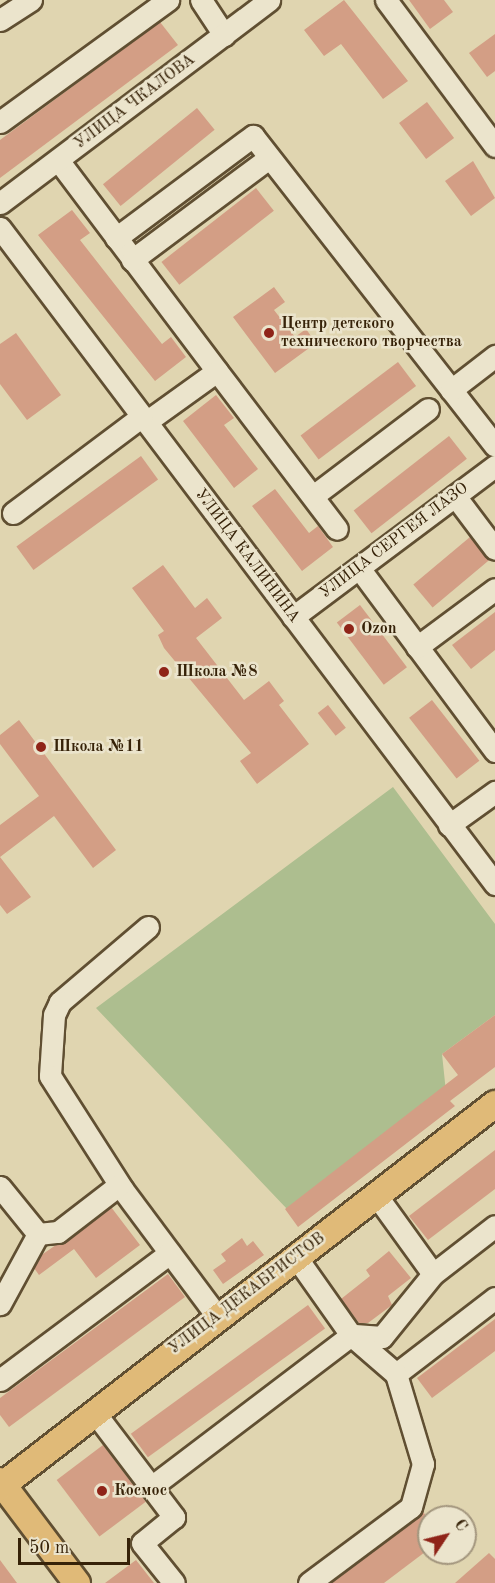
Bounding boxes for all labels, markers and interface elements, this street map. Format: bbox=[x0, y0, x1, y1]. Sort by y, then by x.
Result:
street label: УЛИЦА ЧКАЛОВА bbox=[71, 50, 199, 154]
place label: Центр детского технического творчества bbox=[281, 314, 462, 352]
marker: Центр детского технического творчества bbox=[262, 326, 276, 340]
street label: УЛИЦА СЕРГЕЯ ЛАЗО bbox=[316, 479, 472, 603]
street label: УЛИЦА КАЛИНИНА bbox=[190, 485, 304, 627]
place label: Ozon bbox=[361, 619, 397, 639]
marker: Ozon bbox=[342, 622, 356, 636]
place label: Школа №8 bbox=[176, 662, 257, 682]
marker: Школа №8 bbox=[157, 665, 171, 679]
place label: Школа №11 bbox=[53, 737, 144, 757]
marker: Школа №11 bbox=[34, 740, 48, 754]
street label: УЛИЦА ДЕКАБРИСТОВ bbox=[165, 1229, 329, 1359]
place label: Космос bbox=[114, 1481, 167, 1501]
marker: Космос bbox=[95, 1484, 109, 1498]
north arrow bbox=[417, 1505, 477, 1565]
text: С bbox=[451, 1517, 470, 1535]
scale bar bbox=[21, 1526, 134, 1564]
text: 50 m bbox=[29, 1539, 69, 1557]

